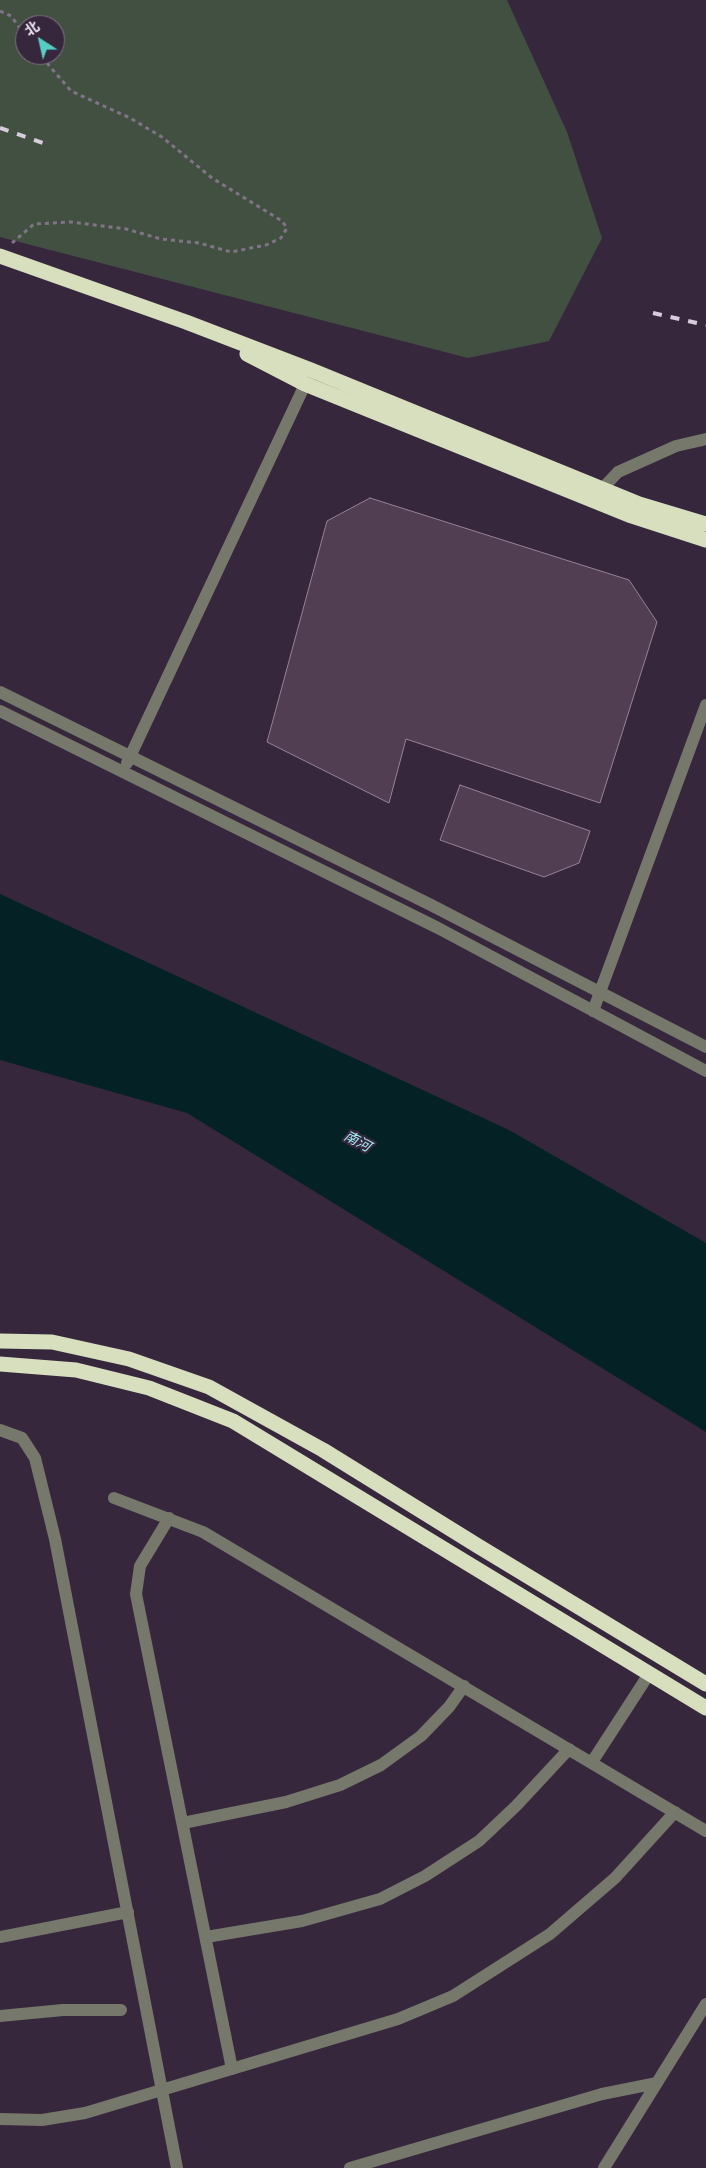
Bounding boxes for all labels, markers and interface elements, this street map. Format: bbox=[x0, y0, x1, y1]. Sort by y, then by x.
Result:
north arrow bbox=[15, 15, 65, 65]
text: 北 bbox=[22, 18, 42, 39]
water label: 南河 bbox=[341, 1128, 373, 1156]

